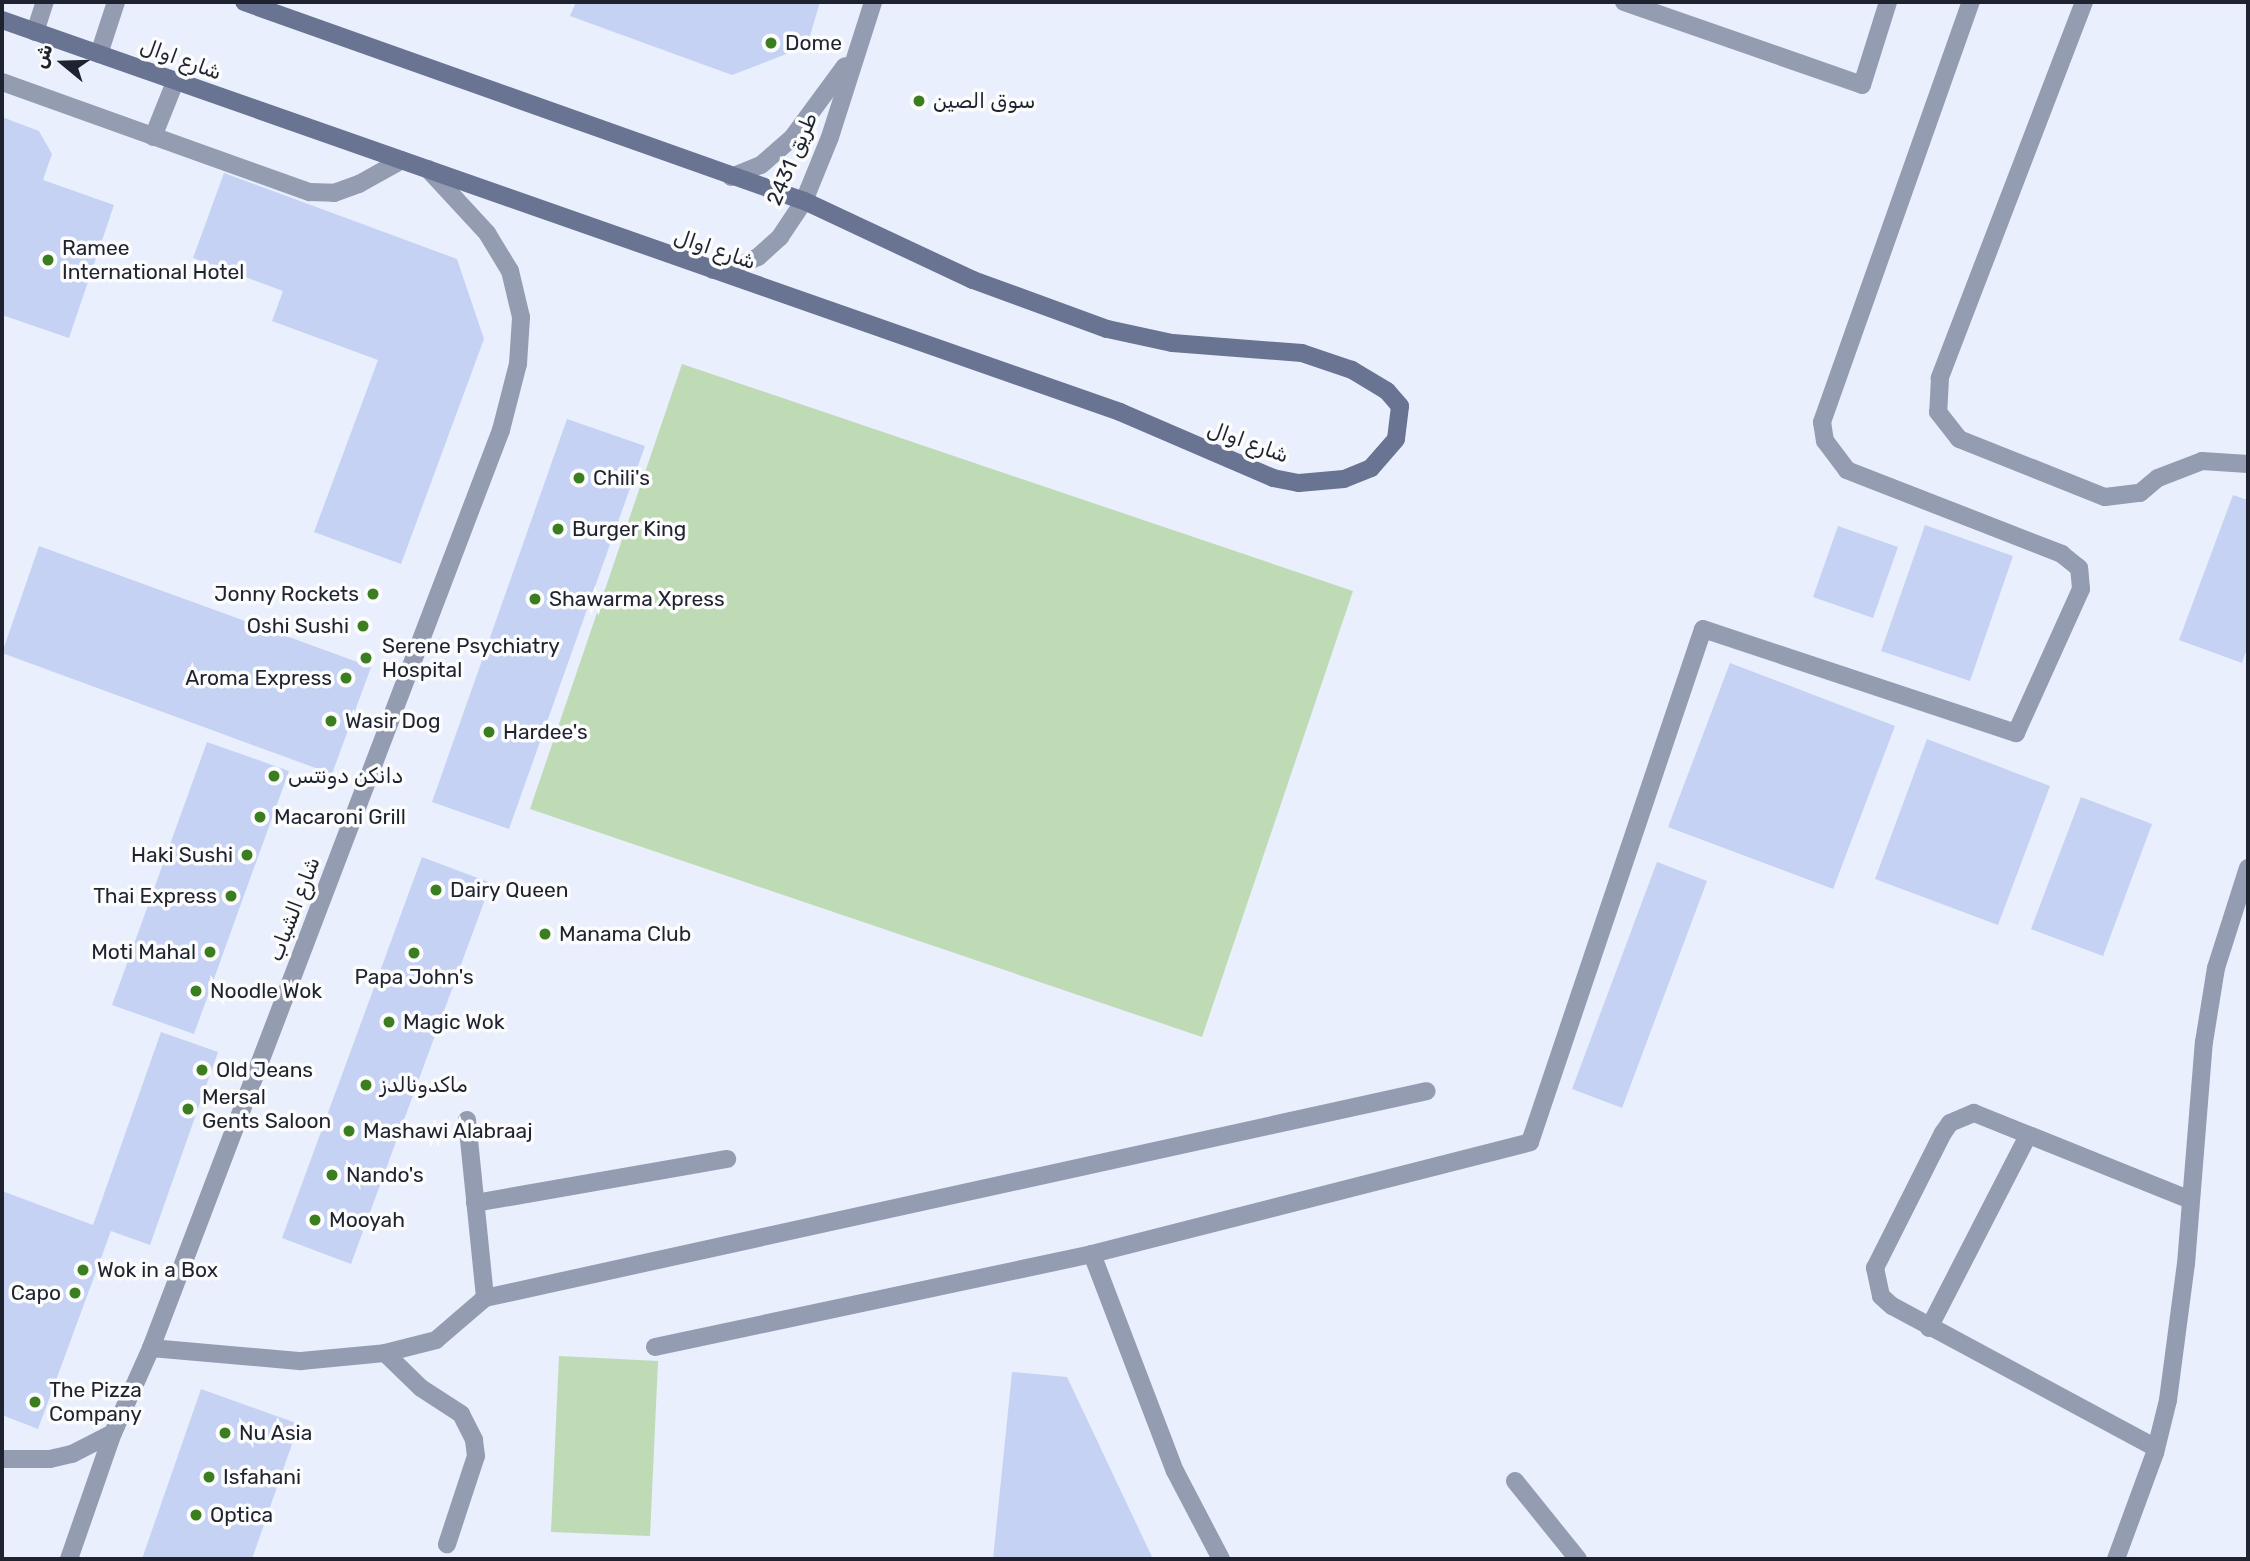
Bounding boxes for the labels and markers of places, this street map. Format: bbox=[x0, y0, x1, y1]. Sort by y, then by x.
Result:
place label: Dome bbox=[785, 30, 842, 56]
marker: Dome bbox=[763, 35, 779, 51]
place label: سوق الصين bbox=[933, 88, 1035, 114]
marker: سوق الصين bbox=[911, 93, 927, 109]
place label: Ramee International Hotel bbox=[62, 235, 244, 285]
marker: Ramee International Hotel bbox=[40, 252, 56, 268]
place label: Chili's bbox=[593, 465, 650, 491]
marker: Chili's bbox=[571, 470, 587, 486]
place label: Burger King bbox=[572, 516, 687, 542]
marker: Burger King bbox=[550, 521, 566, 537]
place label: Jonny Rockets bbox=[214, 581, 359, 607]
marker: Jonny Rockets bbox=[365, 586, 381, 602]
place label: Shawarma Xpress bbox=[549, 586, 725, 612]
marker: Shawarma Xpress bbox=[527, 591, 543, 607]
place label: Oshi Sushi bbox=[247, 613, 349, 639]
marker: Oshi Sushi bbox=[355, 618, 371, 634]
place label: Serene Psychiatry Hospital bbox=[382, 633, 560, 683]
marker: Serene Psychiatry Hospital bbox=[356, 648, 376, 668]
place label: Aroma Express bbox=[185, 665, 332, 691]
marker: Aroma Express bbox=[338, 670, 354, 686]
place label: Wasir Dog bbox=[345, 708, 441, 734]
marker: Wasir Dog bbox=[323, 713, 339, 729]
place label: Hardee's bbox=[503, 719, 588, 745]
marker: Hardee's bbox=[481, 724, 497, 740]
place label: دانكن دونتس bbox=[288, 763, 403, 789]
marker: دانكن دونتس bbox=[266, 768, 282, 784]
place label: Macaroni Grill bbox=[274, 804, 406, 830]
marker: Macaroni Grill bbox=[252, 809, 268, 825]
place label: Haki Sushi bbox=[131, 842, 233, 868]
marker: Haki Sushi bbox=[239, 847, 255, 863]
place label: Dairy Queen bbox=[450, 877, 569, 903]
marker: Dairy Queen bbox=[428, 882, 444, 898]
place label: Thai Express bbox=[93, 883, 217, 909]
marker: Thai Express bbox=[223, 888, 239, 904]
place label: Manama Club bbox=[559, 921, 691, 947]
marker: Manama Club bbox=[537, 926, 553, 942]
place label: Moti Mahal bbox=[91, 939, 196, 965]
marker: Moti Mahal bbox=[202, 944, 218, 960]
marker: Papa John's bbox=[406, 945, 422, 961]
place label: Papa John's bbox=[354, 964, 474, 990]
place label: Noodle Wok bbox=[210, 978, 322, 1004]
marker: Noodle Wok bbox=[188, 983, 204, 999]
place label: Magic Wok bbox=[403, 1009, 505, 1035]
marker: Magic Wok bbox=[381, 1014, 397, 1030]
place label: Old Jeans bbox=[216, 1057, 313, 1083]
marker: Old Jeans bbox=[194, 1062, 210, 1078]
place label: ماكدونالدز bbox=[380, 1072, 468, 1098]
marker: ماكدونالدز bbox=[358, 1077, 374, 1093]
place label: Mersal Gents Saloon bbox=[202, 1084, 331, 1134]
marker: Mersal Gents Saloon bbox=[180, 1101, 196, 1117]
place label: Mashawi Alabraaj bbox=[363, 1118, 533, 1144]
marker: Mashawi Alabraaj bbox=[341, 1123, 357, 1139]
place label: Nando's bbox=[346, 1162, 424, 1188]
marker: Nando's bbox=[324, 1167, 340, 1183]
place label: Mooyah bbox=[329, 1207, 405, 1233]
marker: Mooyah bbox=[307, 1212, 323, 1228]
place label: Wok in a Box bbox=[97, 1257, 218, 1283]
marker: Wok in a Box bbox=[75, 1262, 91, 1278]
place label: Capo bbox=[11, 1280, 61, 1306]
marker: Capo bbox=[67, 1285, 83, 1301]
place label: The Pizza Company bbox=[49, 1377, 142, 1427]
marker: The Pizza Company bbox=[27, 1394, 43, 1410]
place label: Nu Asia bbox=[239, 1420, 313, 1446]
marker: Nu Asia bbox=[217, 1425, 233, 1441]
place label: Isfahani bbox=[223, 1464, 301, 1490]
marker: Isfahani bbox=[201, 1469, 217, 1485]
place label: Optica bbox=[210, 1502, 273, 1528]
marker: Optica bbox=[188, 1507, 204, 1523]

